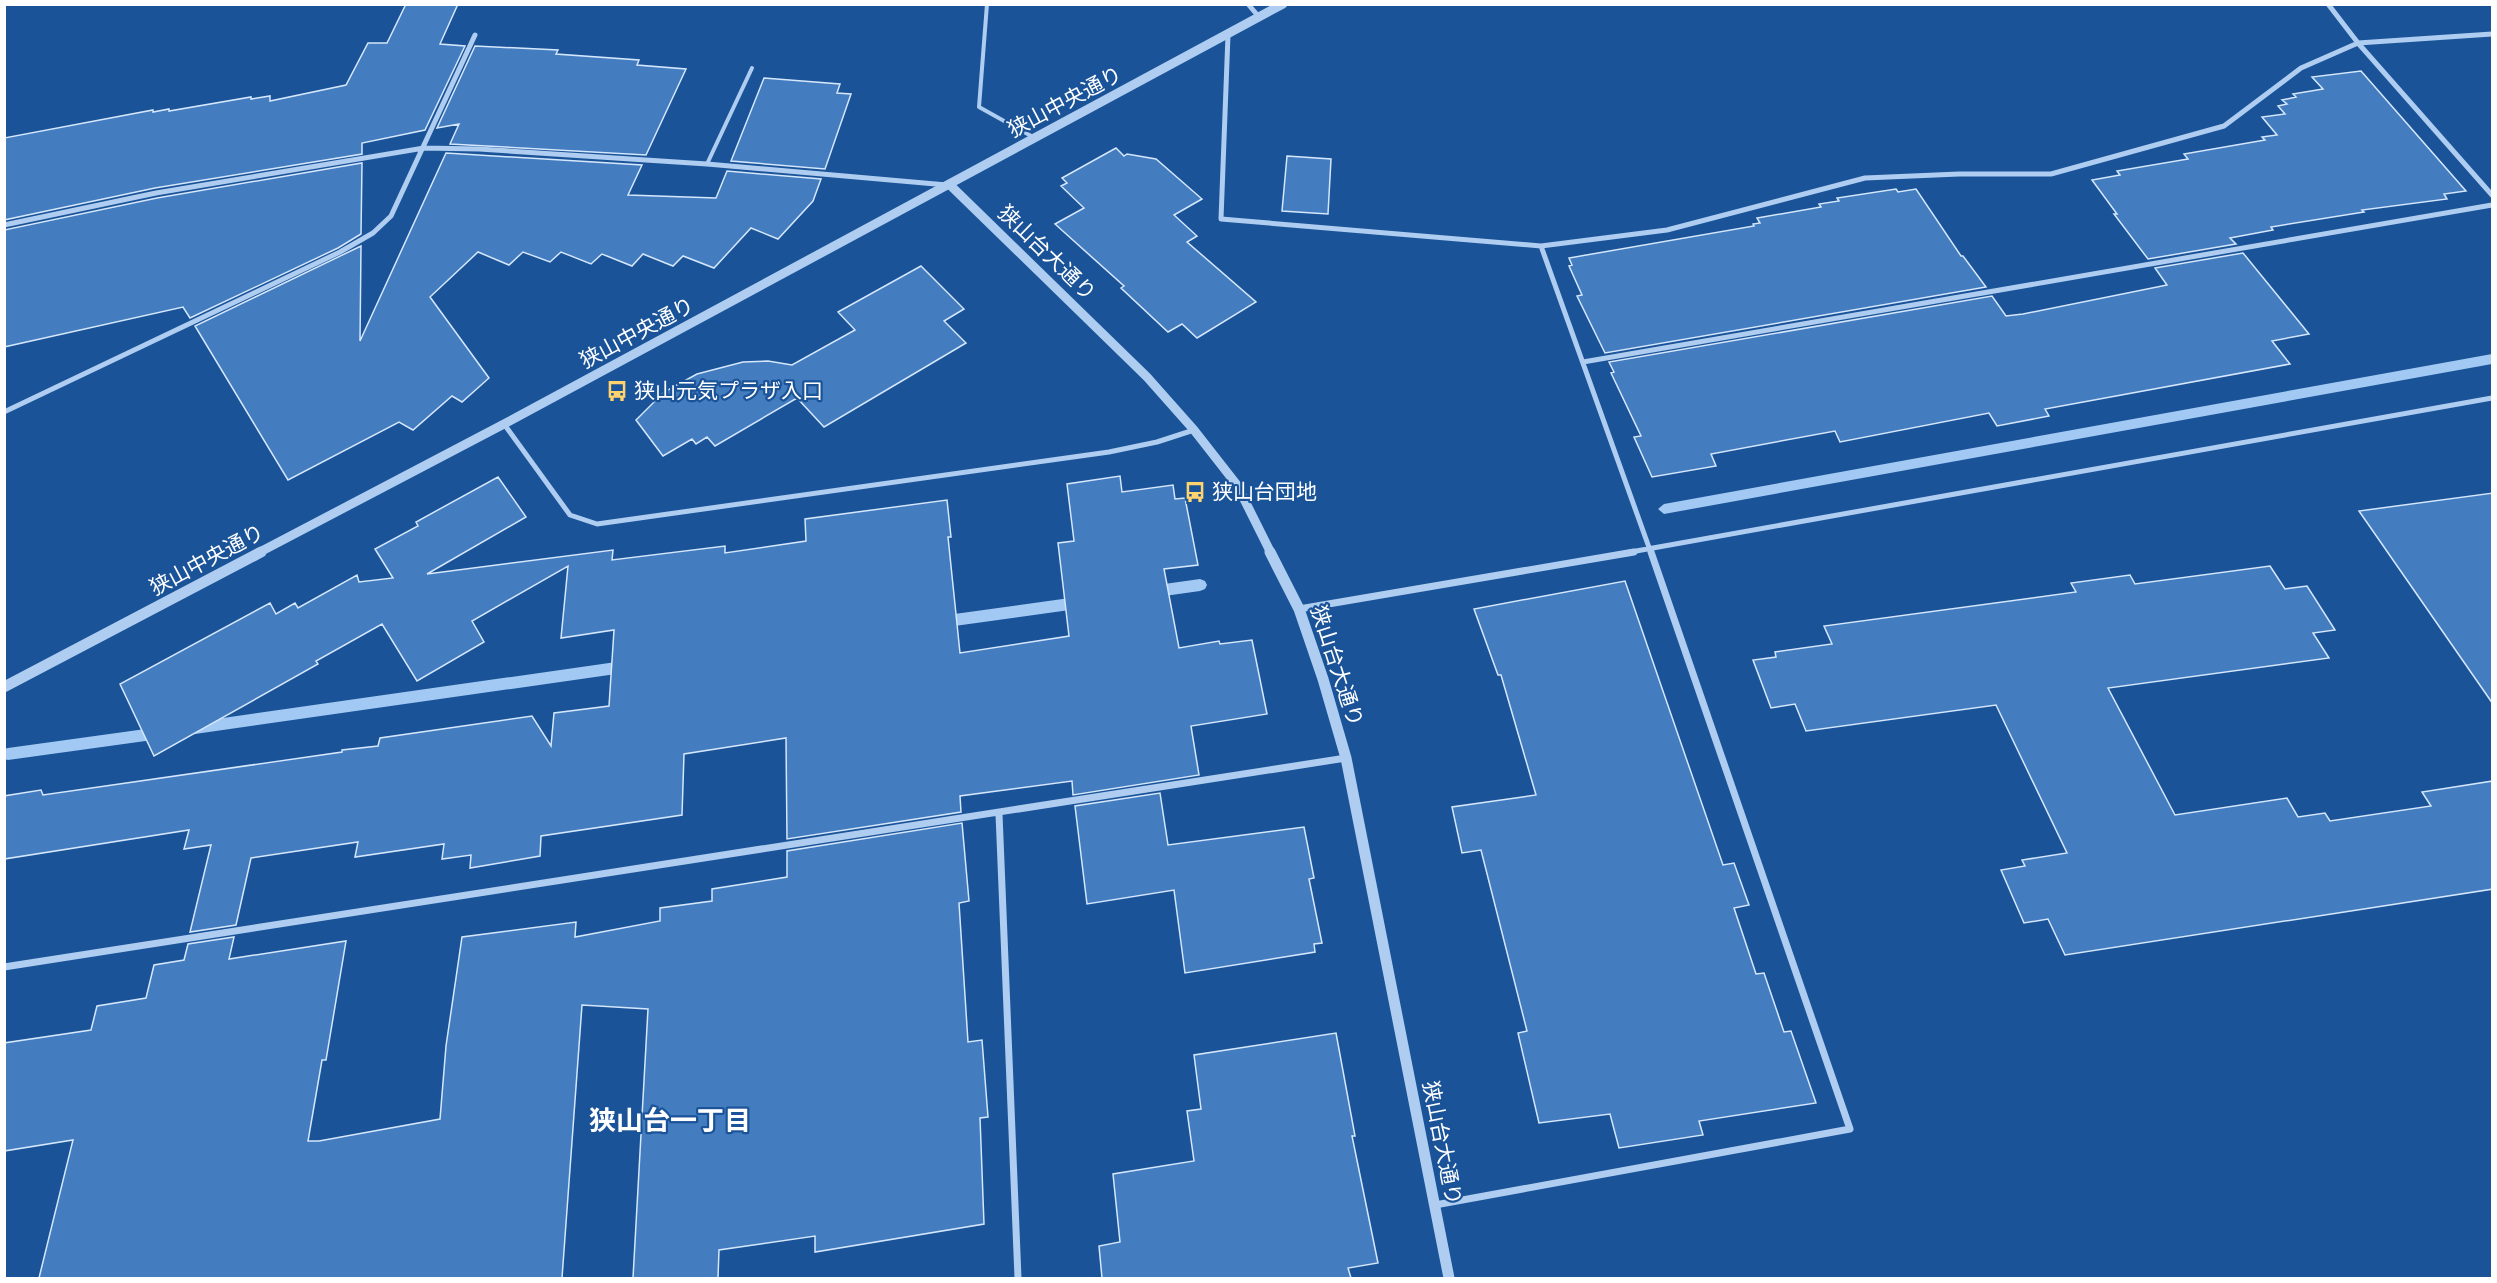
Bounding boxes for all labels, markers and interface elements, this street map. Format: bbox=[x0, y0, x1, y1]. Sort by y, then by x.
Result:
street label: 狭山中央通り bbox=[1003, 61, 1126, 142]
street label: 狭山台大通り bbox=[993, 200, 1101, 305]
street label: 狭山中央通り bbox=[575, 292, 698, 373]
place label: 狭山元気プラザ入口 bbox=[634, 378, 823, 403]
bus stop icon: 狭山元気プラザ入口 bbox=[605, 379, 629, 403]
place label: 狭山台団地 bbox=[1212, 479, 1317, 504]
bus stop icon: 狭山台団地 bbox=[1183, 480, 1207, 504]
street label: 狭山中央通り bbox=[145, 519, 268, 600]
street label: 狭山台大通り bbox=[1306, 602, 1369, 730]
street label: 狭山台大通り bbox=[1418, 1079, 1467, 1207]
district label: 狭山台一丁目 bbox=[589, 1105, 751, 1137]

